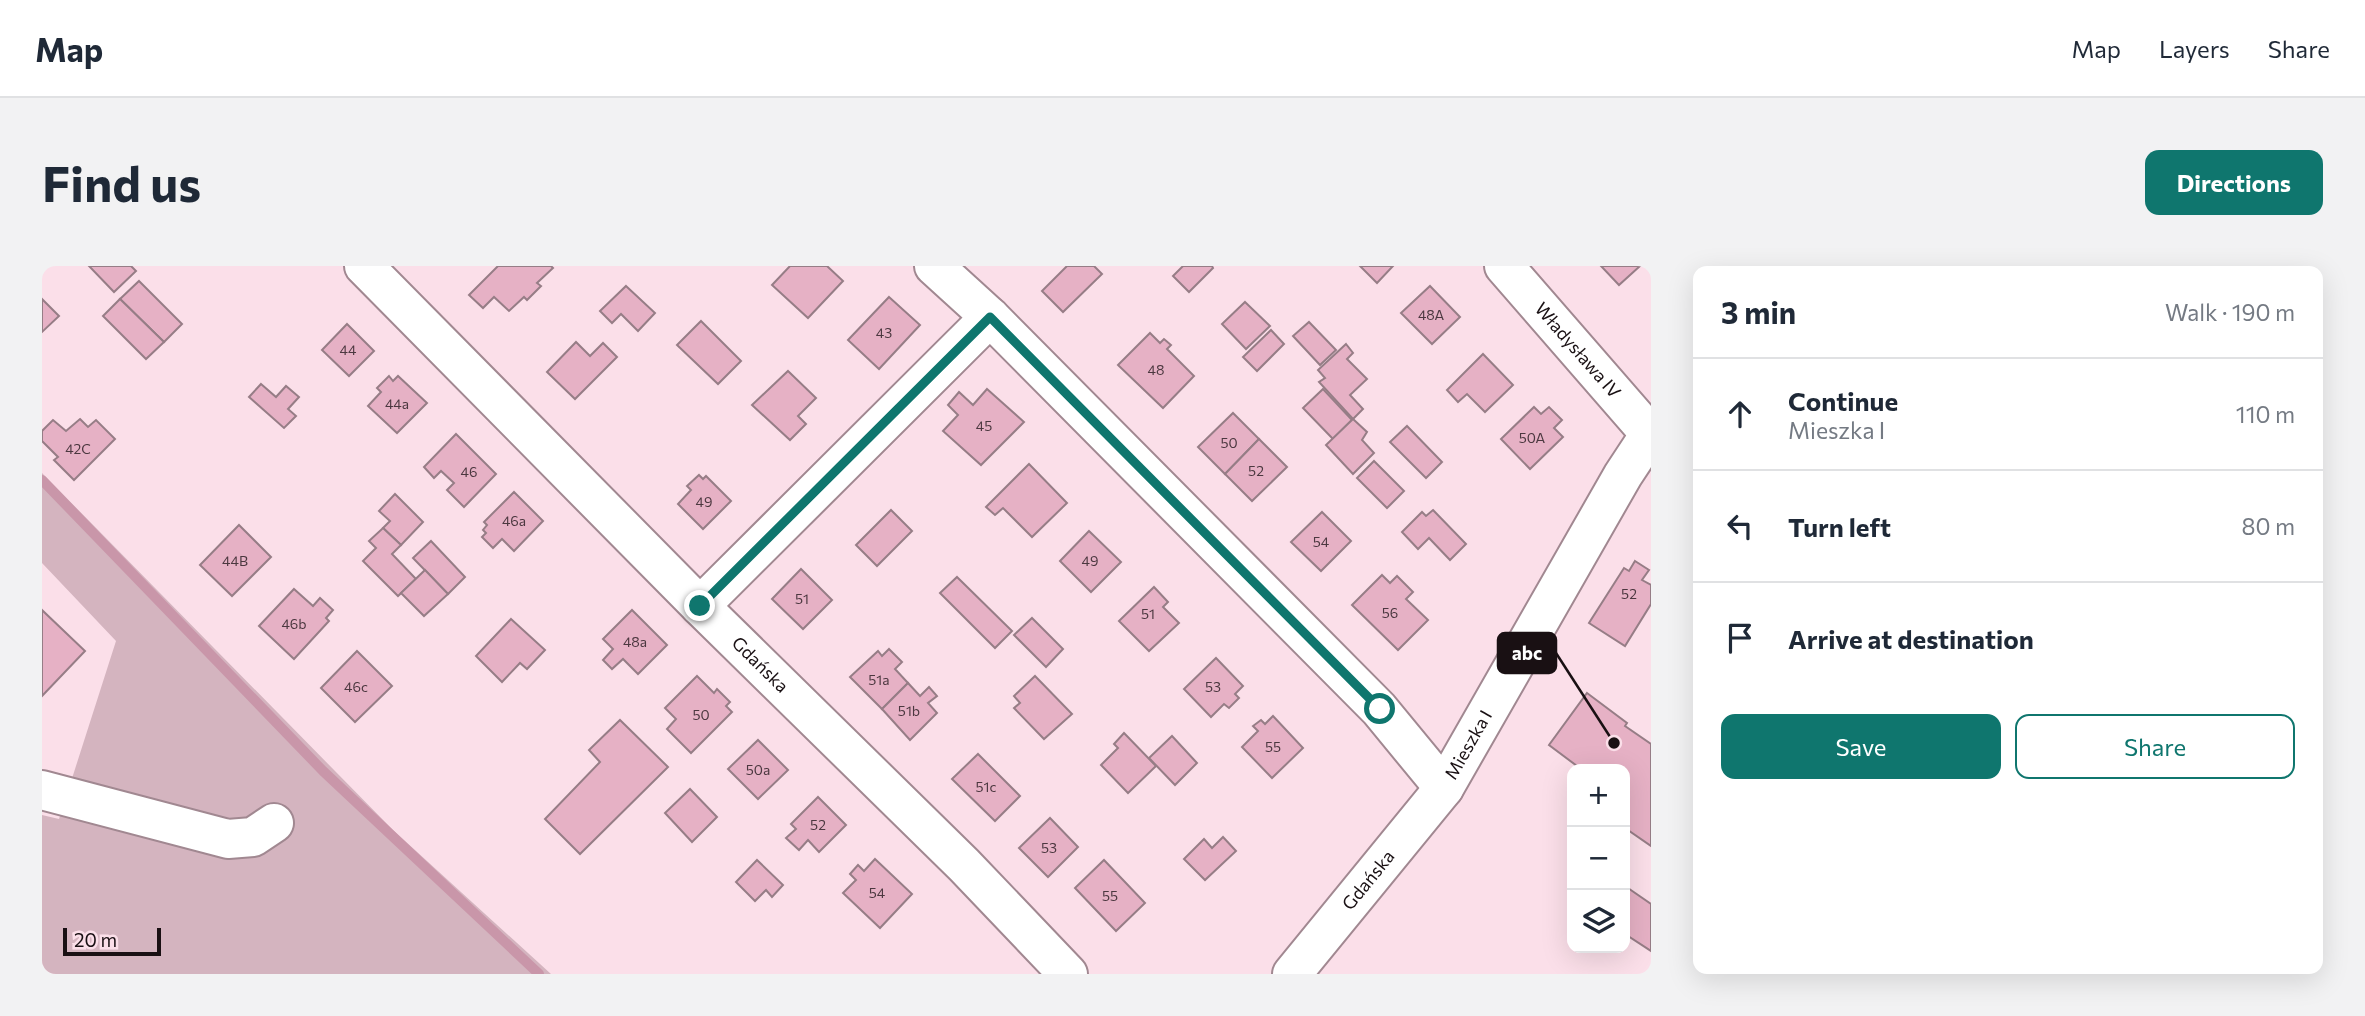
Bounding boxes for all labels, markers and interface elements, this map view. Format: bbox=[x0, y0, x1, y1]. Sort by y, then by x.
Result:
text: Map bbox=[35, 28, 103, 69]
text: Map bbox=[2072, 34, 2121, 63]
text: Layers bbox=[2159, 34, 2230, 63]
text: Share bbox=[2268, 34, 2330, 63]
button: Directions bbox=[2145, 150, 2323, 215]
text: Find us bbox=[42, 152, 201, 212]
text: 3 min bbox=[1721, 293, 1796, 330]
street label: Władysława IV bbox=[1531, 297, 1626, 402]
text: Walk · 190 m bbox=[2165, 298, 2295, 326]
house number: 48A bbox=[1418, 306, 1444, 323]
house number: 43 bbox=[876, 324, 892, 341]
house number: 44 bbox=[340, 341, 357, 358]
house number: 48 bbox=[1148, 361, 1164, 378]
text: Continue bbox=[1788, 385, 1898, 416]
house number: 44a bbox=[385, 395, 409, 412]
icon: ahead bbox=[1721, 395, 1759, 433]
text: 110 m bbox=[2236, 400, 2295, 428]
text: Mieszka I bbox=[1788, 416, 1885, 444]
house number: 45 bbox=[976, 417, 992, 434]
house number: 50A bbox=[1519, 429, 1546, 446]
house number: 50 bbox=[1220, 434, 1238, 451]
house number: 42C bbox=[65, 440, 91, 457]
house number: 52 bbox=[1248, 462, 1264, 479]
house number: 46 bbox=[461, 463, 477, 480]
house number: 49 bbox=[696, 493, 712, 510]
icon: left bbox=[1721, 507, 1759, 545]
text: Turn left bbox=[1788, 511, 1891, 542]
house number: 46a bbox=[502, 512, 526, 529]
text: 80 m bbox=[2242, 512, 2295, 540]
house number: 54 bbox=[1313, 533, 1330, 550]
house number: 44B bbox=[222, 552, 248, 569]
house number: 49 bbox=[1082, 552, 1098, 569]
house number: 52 bbox=[1621, 585, 1637, 602]
route end bbox=[684, 590, 715, 621]
house number: 51 bbox=[795, 590, 809, 607]
house number: 56 bbox=[1382, 604, 1398, 621]
house number: 51 bbox=[1141, 605, 1155, 622]
house number: 46b bbox=[281, 615, 307, 632]
icon: arrive bbox=[1721, 619, 1759, 657]
text: Arrive at destination bbox=[1788, 623, 2034, 654]
street label: Gdańska bbox=[728, 631, 794, 697]
house number: 48a bbox=[623, 633, 647, 650]
callout: abc bbox=[1498, 633, 1556, 673]
text: abc bbox=[1512, 641, 1542, 664]
house number: 51a bbox=[868, 671, 890, 688]
house number: 46c bbox=[344, 678, 368, 695]
house number: 53 bbox=[1205, 678, 1221, 695]
route start bbox=[1364, 693, 1395, 724]
house number: 51b bbox=[898, 702, 920, 719]
house number: 50 bbox=[692, 706, 710, 723]
street label: Mieszka I bbox=[1439, 706, 1496, 783]
button: Save bbox=[1721, 714, 2001, 779]
button: Share bbox=[2015, 714, 2295, 779]
house number: 55 bbox=[1265, 738, 1281, 755]
house number: 50a bbox=[746, 761, 770, 778]
map controls bbox=[1567, 764, 1630, 953]
button: + bbox=[1567, 764, 1630, 827]
house number: 51c bbox=[976, 778, 997, 795]
house number: 52 bbox=[810, 816, 826, 833]
button: − bbox=[1567, 827, 1630, 890]
house number: 53 bbox=[1041, 839, 1057, 856]
street label: Gdańska bbox=[1337, 845, 1399, 914]
house number: 54 bbox=[869, 884, 886, 901]
house number: 55 bbox=[1102, 887, 1118, 904]
button: layers bbox=[1567, 890, 1630, 953]
scale bar bbox=[63, 925, 161, 957]
text: 20 m bbox=[74, 928, 117, 951]

